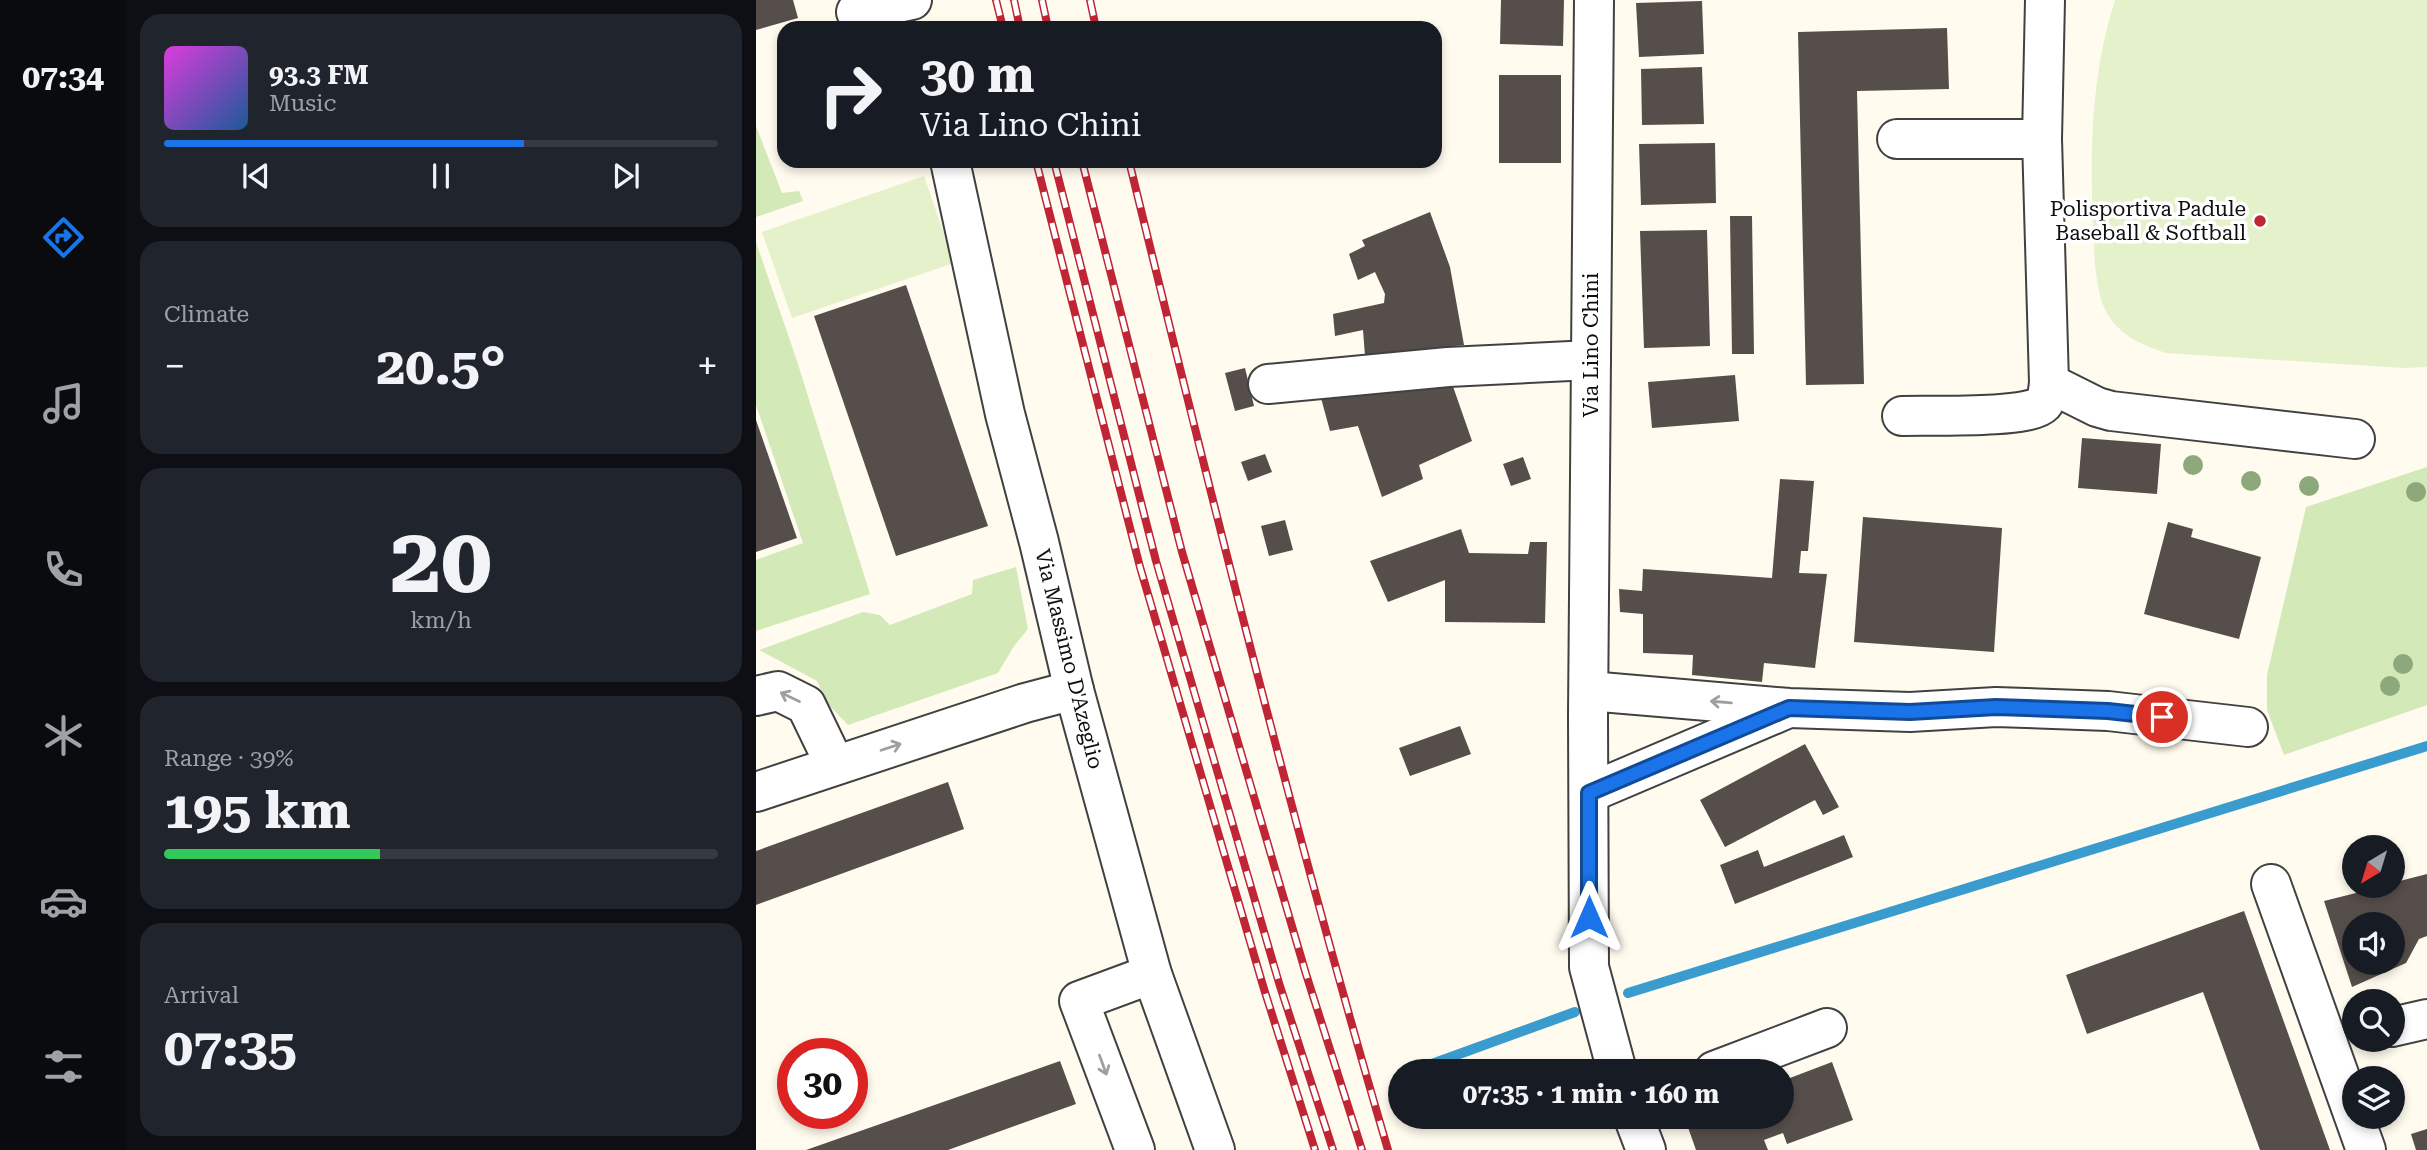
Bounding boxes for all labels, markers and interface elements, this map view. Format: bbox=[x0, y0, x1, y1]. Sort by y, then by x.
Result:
text: 30 m bbox=[920, 47, 1035, 104]
icon: right bbox=[805, 49, 896, 140]
text: 07:34 bbox=[22, 58, 104, 96]
text: 93.3 FM bbox=[269, 60, 369, 90]
text: Music bbox=[269, 90, 336, 117]
text: Via Lino Chini bbox=[920, 106, 1141, 144]
icon: previous bbox=[237, 157, 275, 195]
icon: pause bbox=[422, 157, 460, 195]
icon: next bbox=[607, 157, 645, 195]
place label: Polisportiva Padule Baseball & Softball bbox=[2050, 197, 2247, 245]
icon: directions bbox=[39, 213, 88, 262]
marker: Polisportiva Padule Baseball & Softball bbox=[2252, 213, 2268, 229]
street label: Via Lino Chini bbox=[1579, 272, 1603, 418]
text: Climate bbox=[164, 301, 249, 328]
text: 20.5° bbox=[376, 336, 506, 397]
text: − bbox=[164, 344, 185, 388]
text: + bbox=[697, 344, 718, 388]
icon: music bbox=[39, 379, 88, 428]
text: 20 bbox=[390, 508, 492, 614]
icon: phone bbox=[39, 545, 88, 594]
street label: Via Massimo D'Azeglio bbox=[1030, 547, 1108, 771]
text: km/h bbox=[410, 607, 472, 634]
pin bbox=[2132, 687, 2192, 747]
one-way arrow bbox=[780, 690, 801, 704]
one-way arrow bbox=[1710, 695, 1733, 708]
icon: arrive bbox=[2143, 698, 2181, 736]
icon: climate bbox=[39, 711, 88, 760]
one-way arrow bbox=[879, 740, 901, 752]
text: Range · 39% bbox=[164, 745, 293, 772]
text: 195 km bbox=[164, 780, 351, 841]
north arrow bbox=[2342, 835, 2404, 898]
map controls bbox=[2342, 835, 2405, 1129]
icon: car bbox=[39, 877, 88, 926]
position arrow bbox=[1552, 880, 1626, 954]
button: sound bbox=[2342, 912, 2405, 975]
text: Arrival bbox=[164, 982, 239, 1009]
button: search bbox=[2342, 989, 2405, 1052]
text: 07:35 bbox=[164, 1017, 297, 1078]
speed limit sign: 30 bbox=[777, 1038, 868, 1129]
icon: filters bbox=[39, 1042, 88, 1091]
one-way arrow bbox=[1098, 1054, 1111, 1076]
button: layers bbox=[2342, 1066, 2405, 1129]
text: 07:35 · 1 min · 160 m bbox=[1463, 1079, 1719, 1109]

